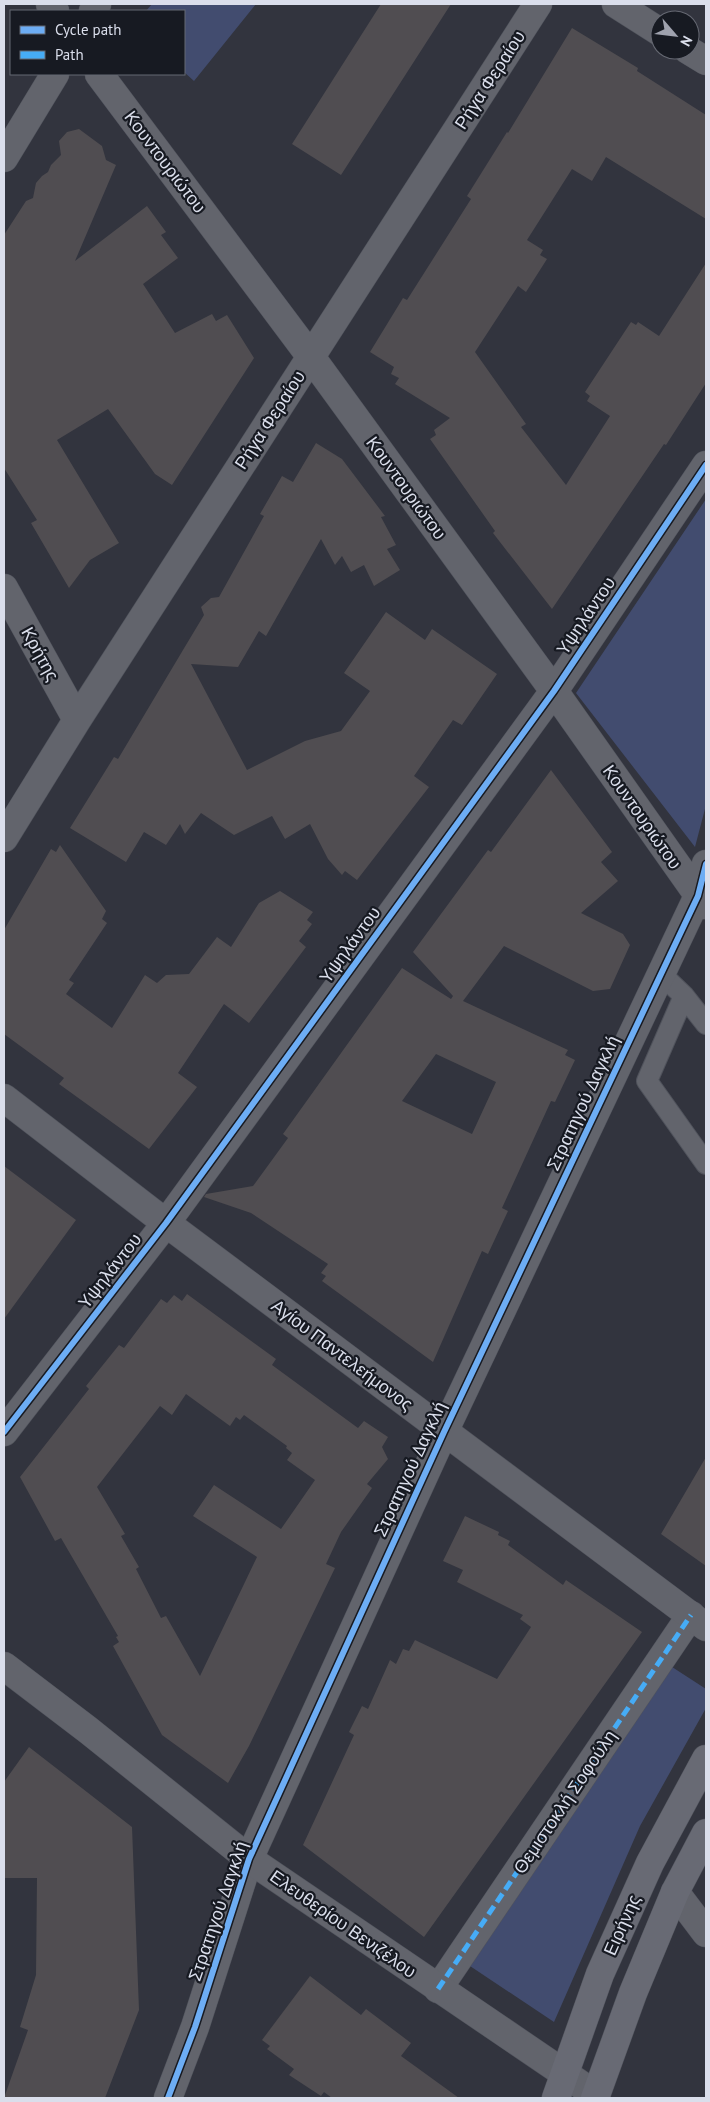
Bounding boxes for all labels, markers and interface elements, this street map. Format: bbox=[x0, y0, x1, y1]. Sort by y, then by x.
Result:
legend bbox=[10, 10, 185, 75]
north arrow bbox=[650, 10, 700, 60]
text: Cycle path bbox=[55, 20, 121, 39]
street label: Ρήγα Φεραίου bbox=[449, 26, 530, 133]
text: N bbox=[676, 33, 697, 49]
text: Path bbox=[55, 45, 84, 64]
street label: Κουντουριώτου bbox=[119, 106, 211, 217]
street label: Ρήγα Φεραίου bbox=[229, 366, 310, 473]
street label: Κουντουριώτου bbox=[361, 432, 452, 544]
street label: Υψηλάντου bbox=[551, 572, 620, 659]
street label: Κρήτης bbox=[16, 623, 65, 685]
street label: Κουντουριώτου bbox=[598, 760, 687, 873]
street label: Υψηλάντου bbox=[314, 902, 385, 988]
street label: Στρατηγού Δαγκλή bbox=[541, 1032, 624, 1174]
street label: Υψηλάντου bbox=[73, 1228, 146, 1313]
street label: Αγίου Παντελεήμονος bbox=[267, 1294, 418, 1416]
street label: Στρατηγού Δαγκλή bbox=[368, 1398, 451, 1540]
street label: Θεμιστοκλή Σοφούλη bbox=[508, 1725, 621, 1878]
street label: Στρατηγού Δαγκλή bbox=[183, 1838, 252, 1984]
street label: Ελευθερίου Βενιζέλου bbox=[266, 1864, 421, 1983]
street label: Ειρήνης bbox=[598, 1891, 645, 1959]

